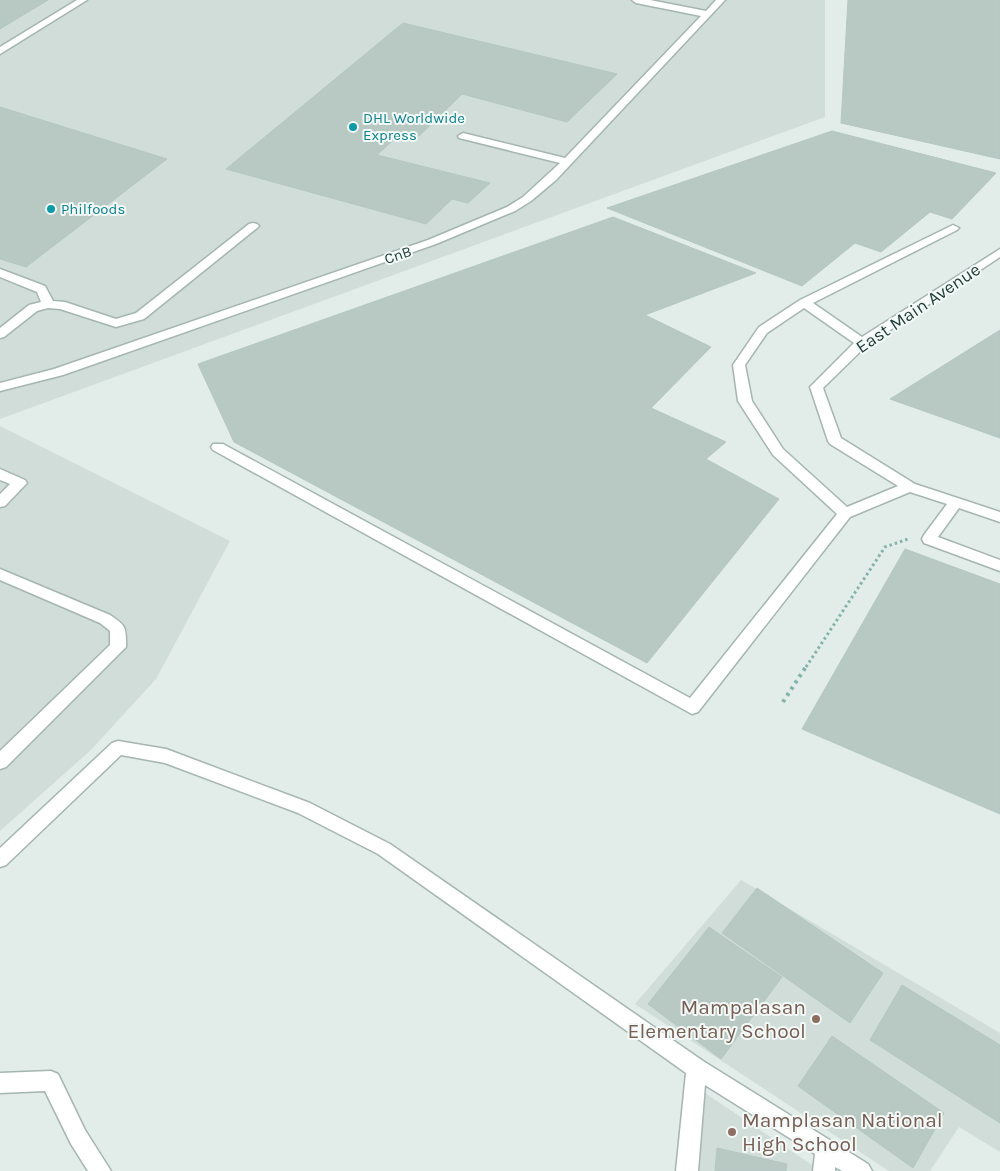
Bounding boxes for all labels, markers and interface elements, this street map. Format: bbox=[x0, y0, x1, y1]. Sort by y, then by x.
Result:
place label: DHL Worldwide Express bbox=[363, 109, 465, 144]
marker: DHL Worldwide Express bbox=[347, 121, 359, 133]
place label: Philfoods bbox=[61, 200, 125, 218]
marker: Philfoods bbox=[45, 203, 57, 215]
street label: CnB bbox=[382, 242, 414, 268]
street label: East Main Avenue bbox=[852, 258, 984, 358]
place label: Mampalasan Elementary School bbox=[628, 995, 806, 1043]
marker: Mampalasan Elementary School bbox=[810, 1013, 822, 1025]
place label: Mamplasan National High School bbox=[742, 1108, 943, 1156]
marker: Mamplasan National High School bbox=[726, 1126, 738, 1138]

